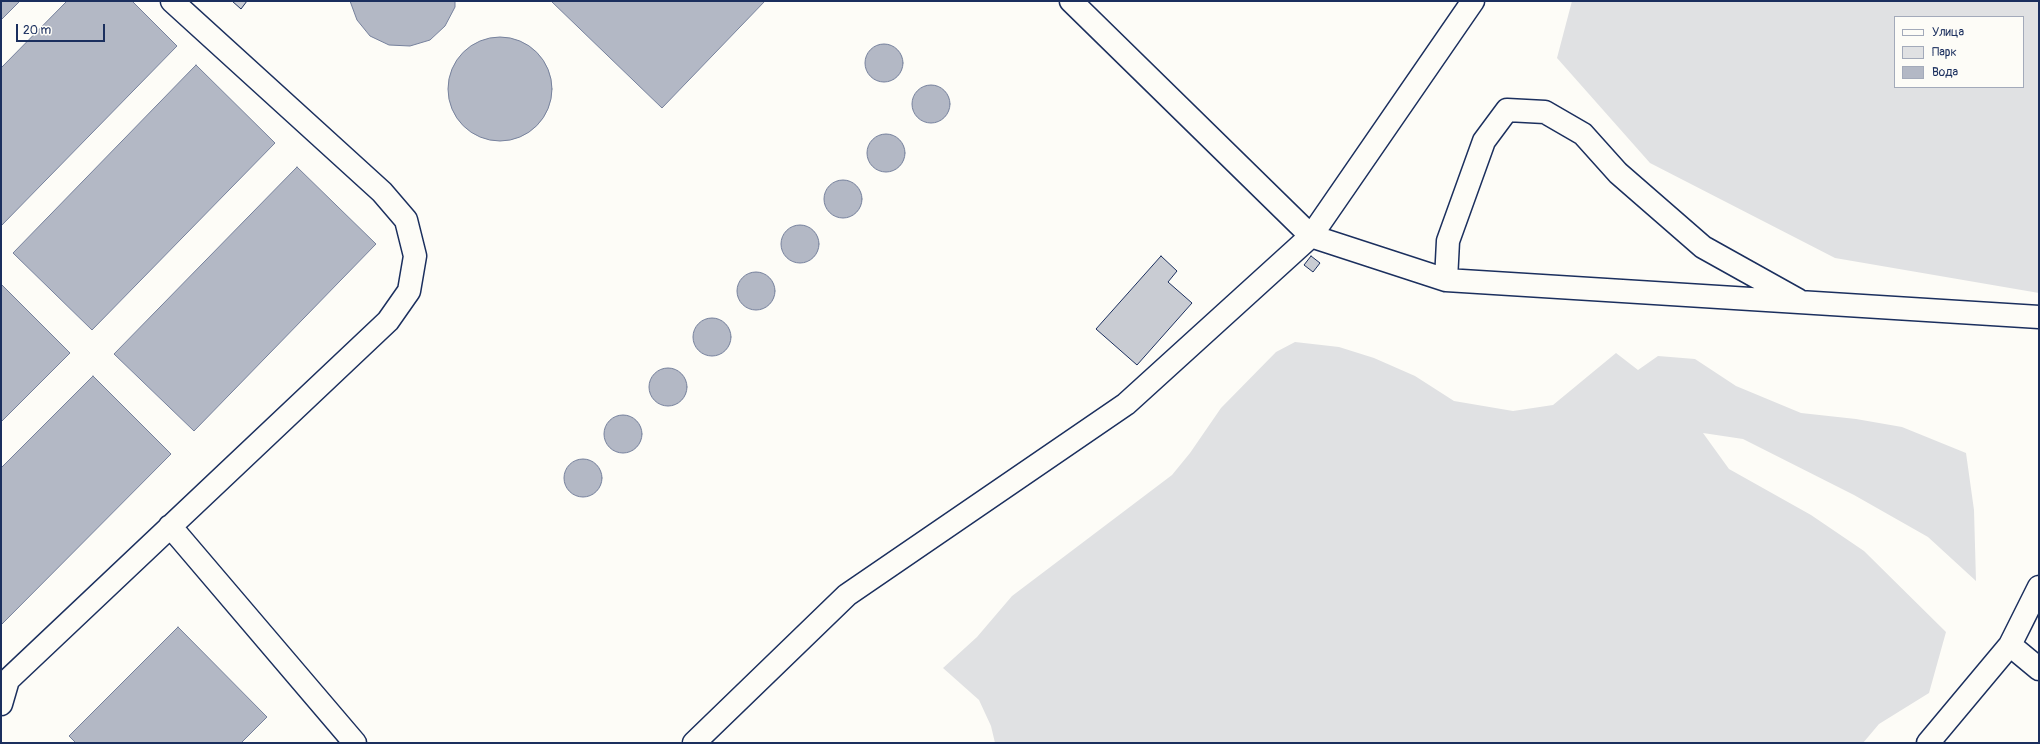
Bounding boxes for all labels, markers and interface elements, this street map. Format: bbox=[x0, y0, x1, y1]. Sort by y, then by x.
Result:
scale bar bbox=[18, 16, 107, 42]
legend bbox=[1894, 16, 2024, 88]
text: 20 m bbox=[23, 23, 51, 38]
text: Улица bbox=[1932, 25, 1964, 40]
text: Парк bbox=[1932, 45, 1957, 60]
text: Вода bbox=[1932, 65, 1958, 80]

